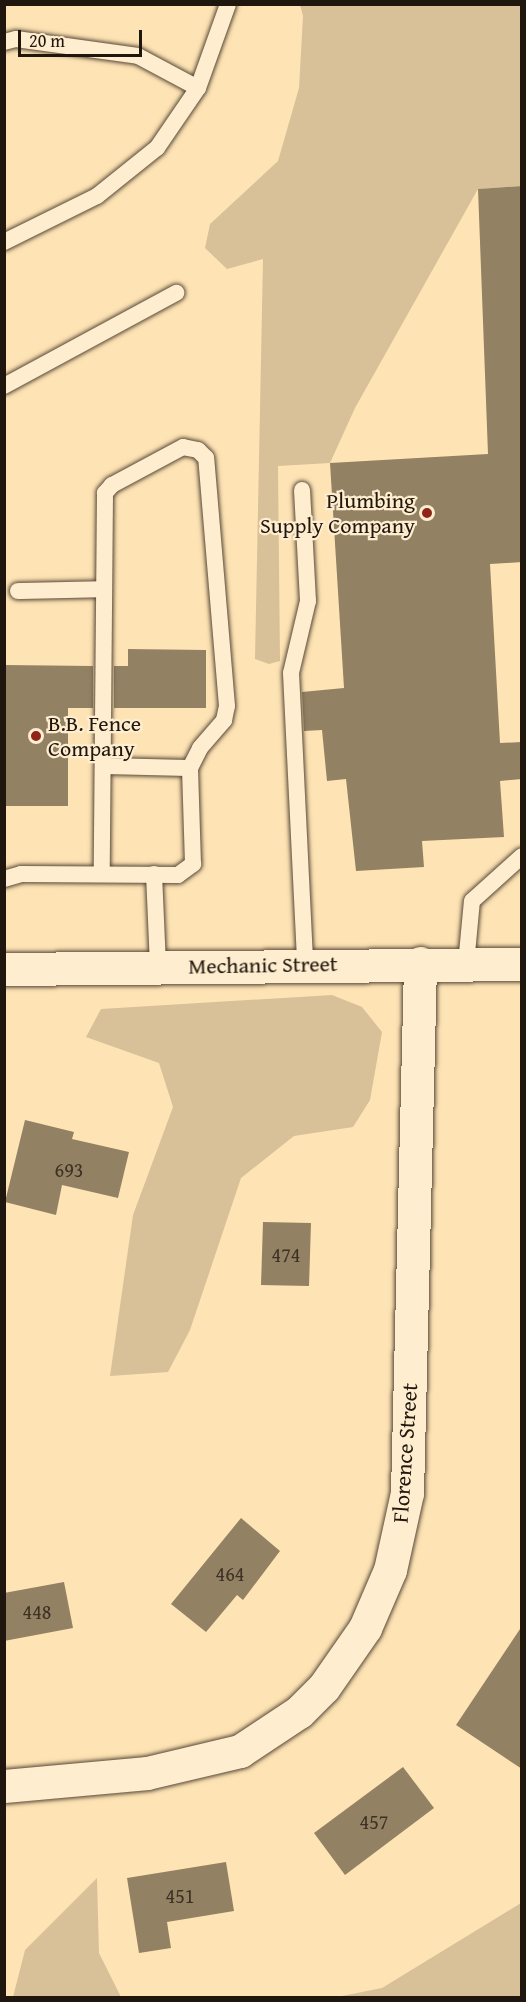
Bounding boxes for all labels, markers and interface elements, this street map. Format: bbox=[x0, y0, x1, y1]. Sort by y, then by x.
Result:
scale bar bbox=[21, 18, 146, 56]
text: 20 m bbox=[29, 27, 65, 54]
place label: Plumbing Supply Company bbox=[260, 487, 415, 538]
marker: Plumbing Supply Company bbox=[420, 506, 434, 520]
place label: B.B. Fence Company bbox=[48, 710, 141, 762]
marker: B.B. Fence Company bbox=[29, 729, 43, 743]
street label: Mechanic Street bbox=[188, 950, 338, 980]
house number: 693 bbox=[55, 1157, 83, 1181]
house number: 474 bbox=[272, 1242, 300, 1266]
street label: Florence Street bbox=[387, 1382, 423, 1524]
house number: 464 bbox=[216, 1561, 244, 1585]
house number: 448 bbox=[23, 1599, 51, 1623]
house number: 457 bbox=[360, 1809, 388, 1833]
house number: 451 bbox=[166, 1883, 194, 1907]

